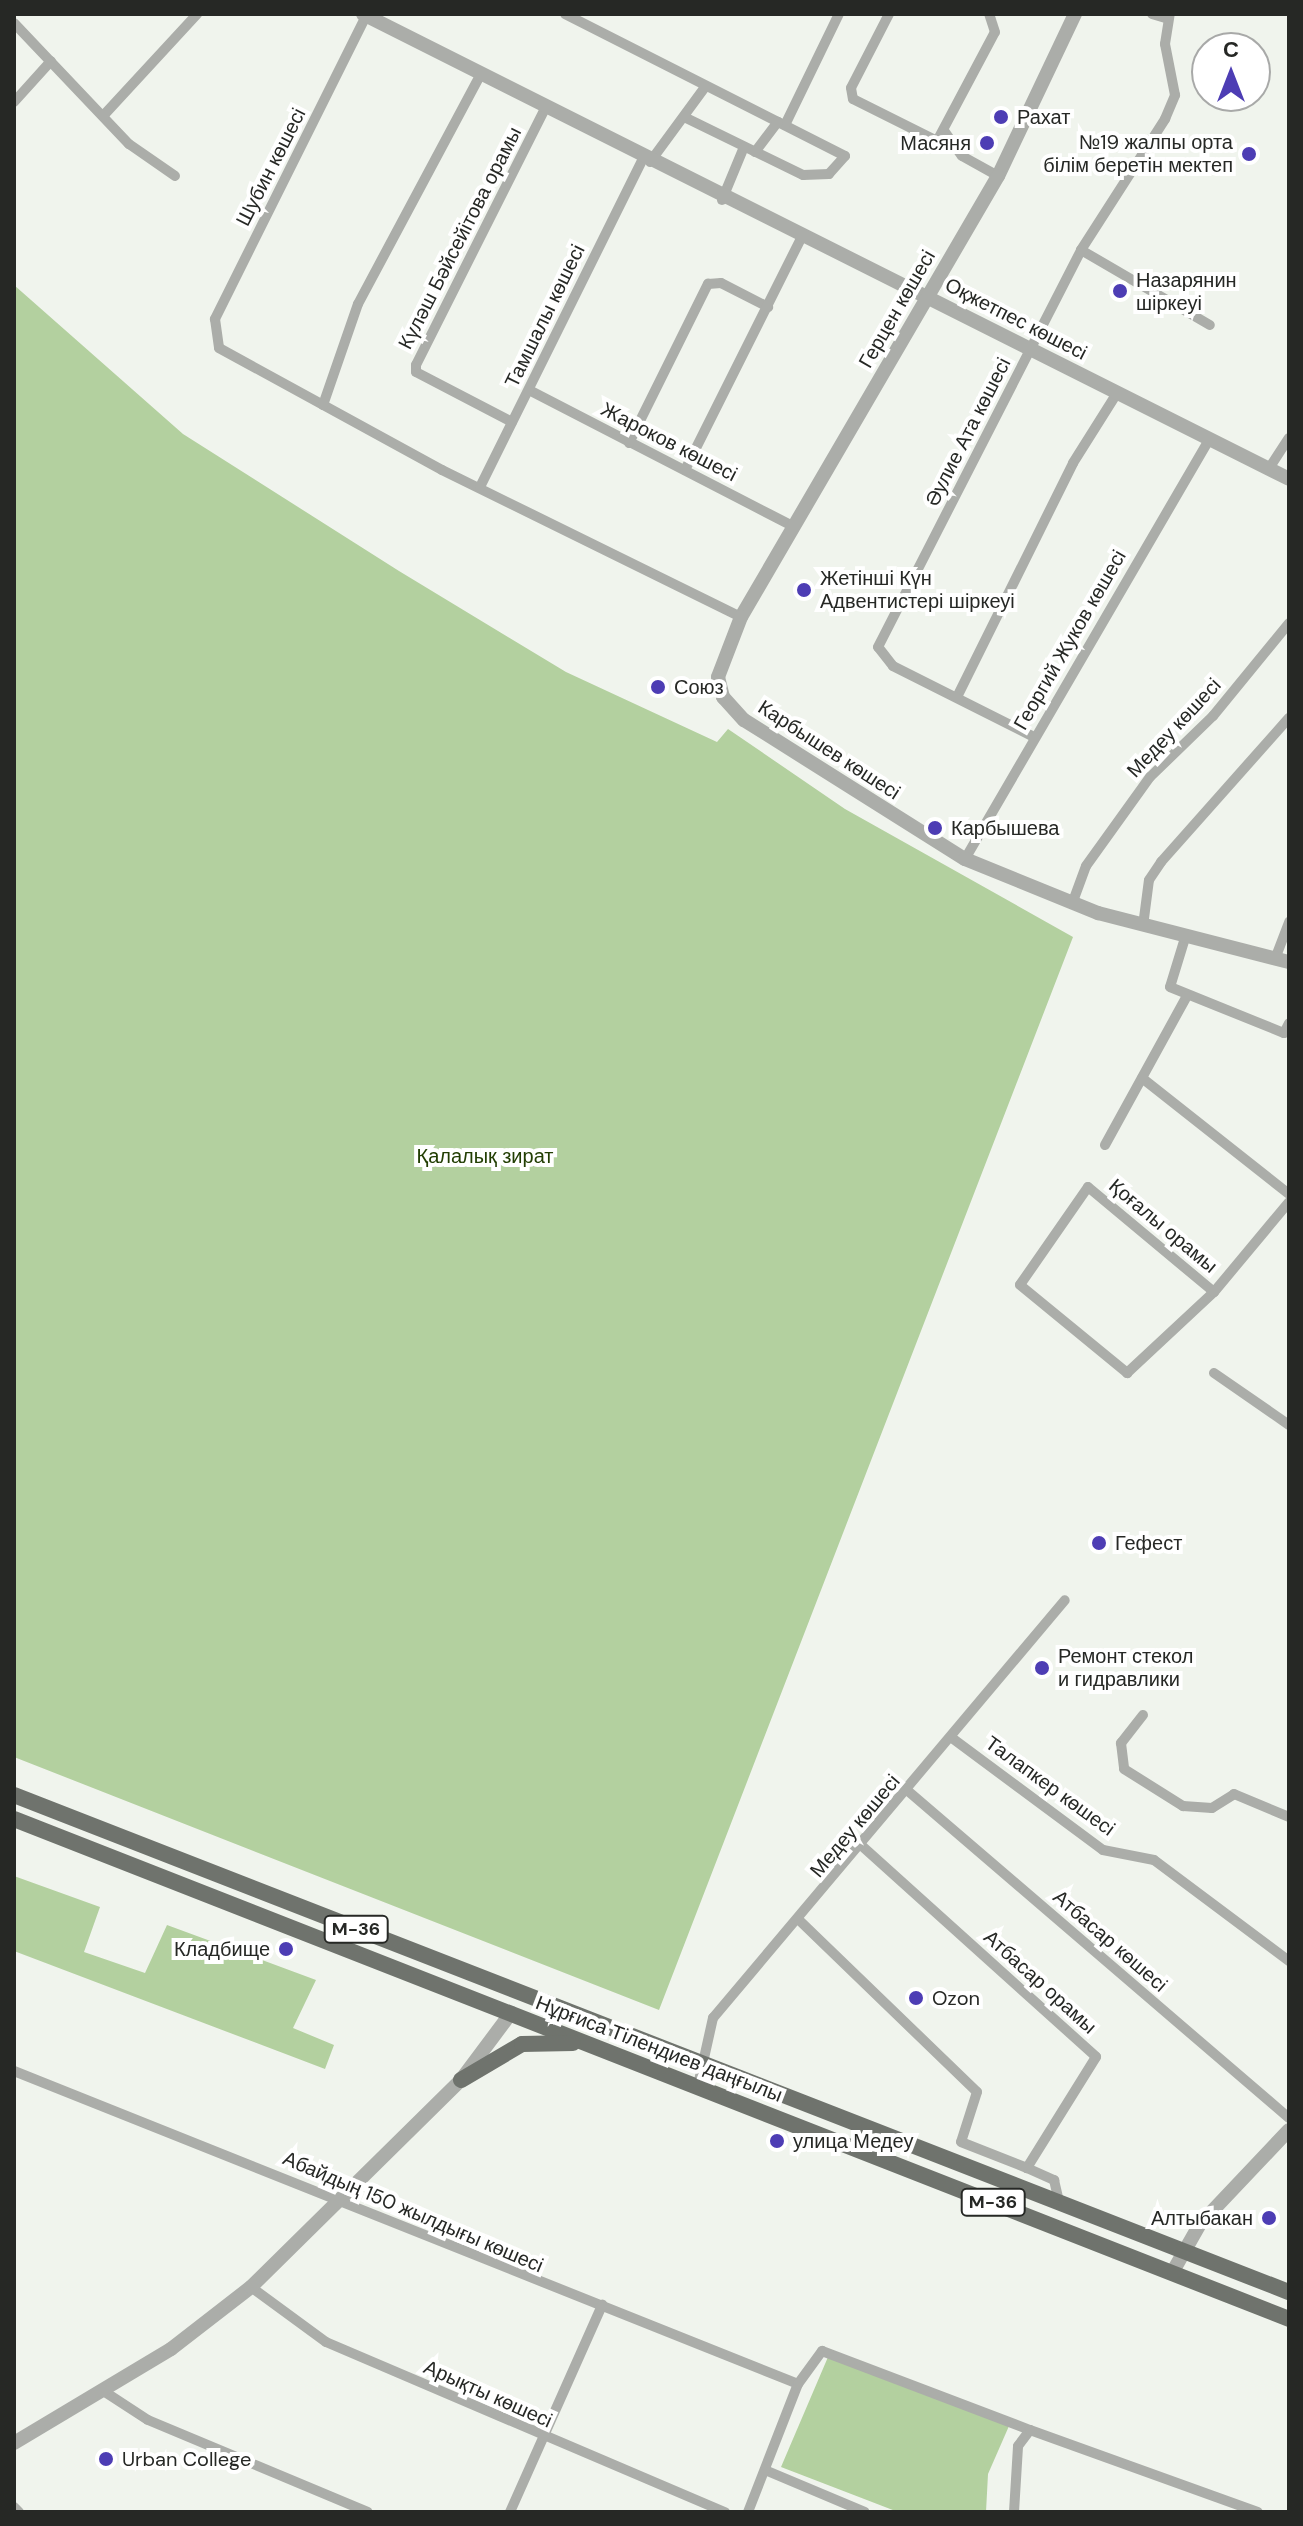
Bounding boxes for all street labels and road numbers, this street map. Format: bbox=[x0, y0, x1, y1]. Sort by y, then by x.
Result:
street label: Шубин көшесі bbox=[231, 104, 311, 230]
street label: Күләш Бәйсейітова орамы bbox=[393, 123, 527, 353]
street label: Тамшалы көшесі bbox=[500, 241, 590, 391]
street label: Герцен көшесі bbox=[854, 246, 940, 372]
street label: Оқжетпес көшесі bbox=[941, 273, 1091, 365]
street label: Әулие Ата көшесі bbox=[920, 354, 1016, 510]
street label: Жароков көшесі bbox=[597, 397, 741, 487]
street label: Георгий Жуков көшесі bbox=[1009, 546, 1131, 734]
street label: Медеу көшесі bbox=[1122, 673, 1226, 783]
street label: Карбышев көшесі bbox=[754, 695, 904, 805]
street label: Қоғалы орамы bbox=[1104, 1174, 1222, 1278]
street label: Талапкер көшесі bbox=[981, 1731, 1119, 1841]
street label: Медеу көшесі bbox=[805, 1770, 905, 1882]
street label: Атбасар көшесі bbox=[1048, 1885, 1172, 1997]
road number: M-36 bbox=[322, 1915, 390, 1943]
street label: Атбасар орамы bbox=[979, 1925, 1101, 2039]
street label: Нұрғиса Тілендиев даңғылы bbox=[532, 1991, 786, 2107]
street label: Абайдың 150 жылдығы көшесі bbox=[279, 2146, 547, 2278]
road number: M-36 bbox=[959, 2188, 1027, 2216]
street label: Арықты көшесі bbox=[420, 2355, 556, 2433]

